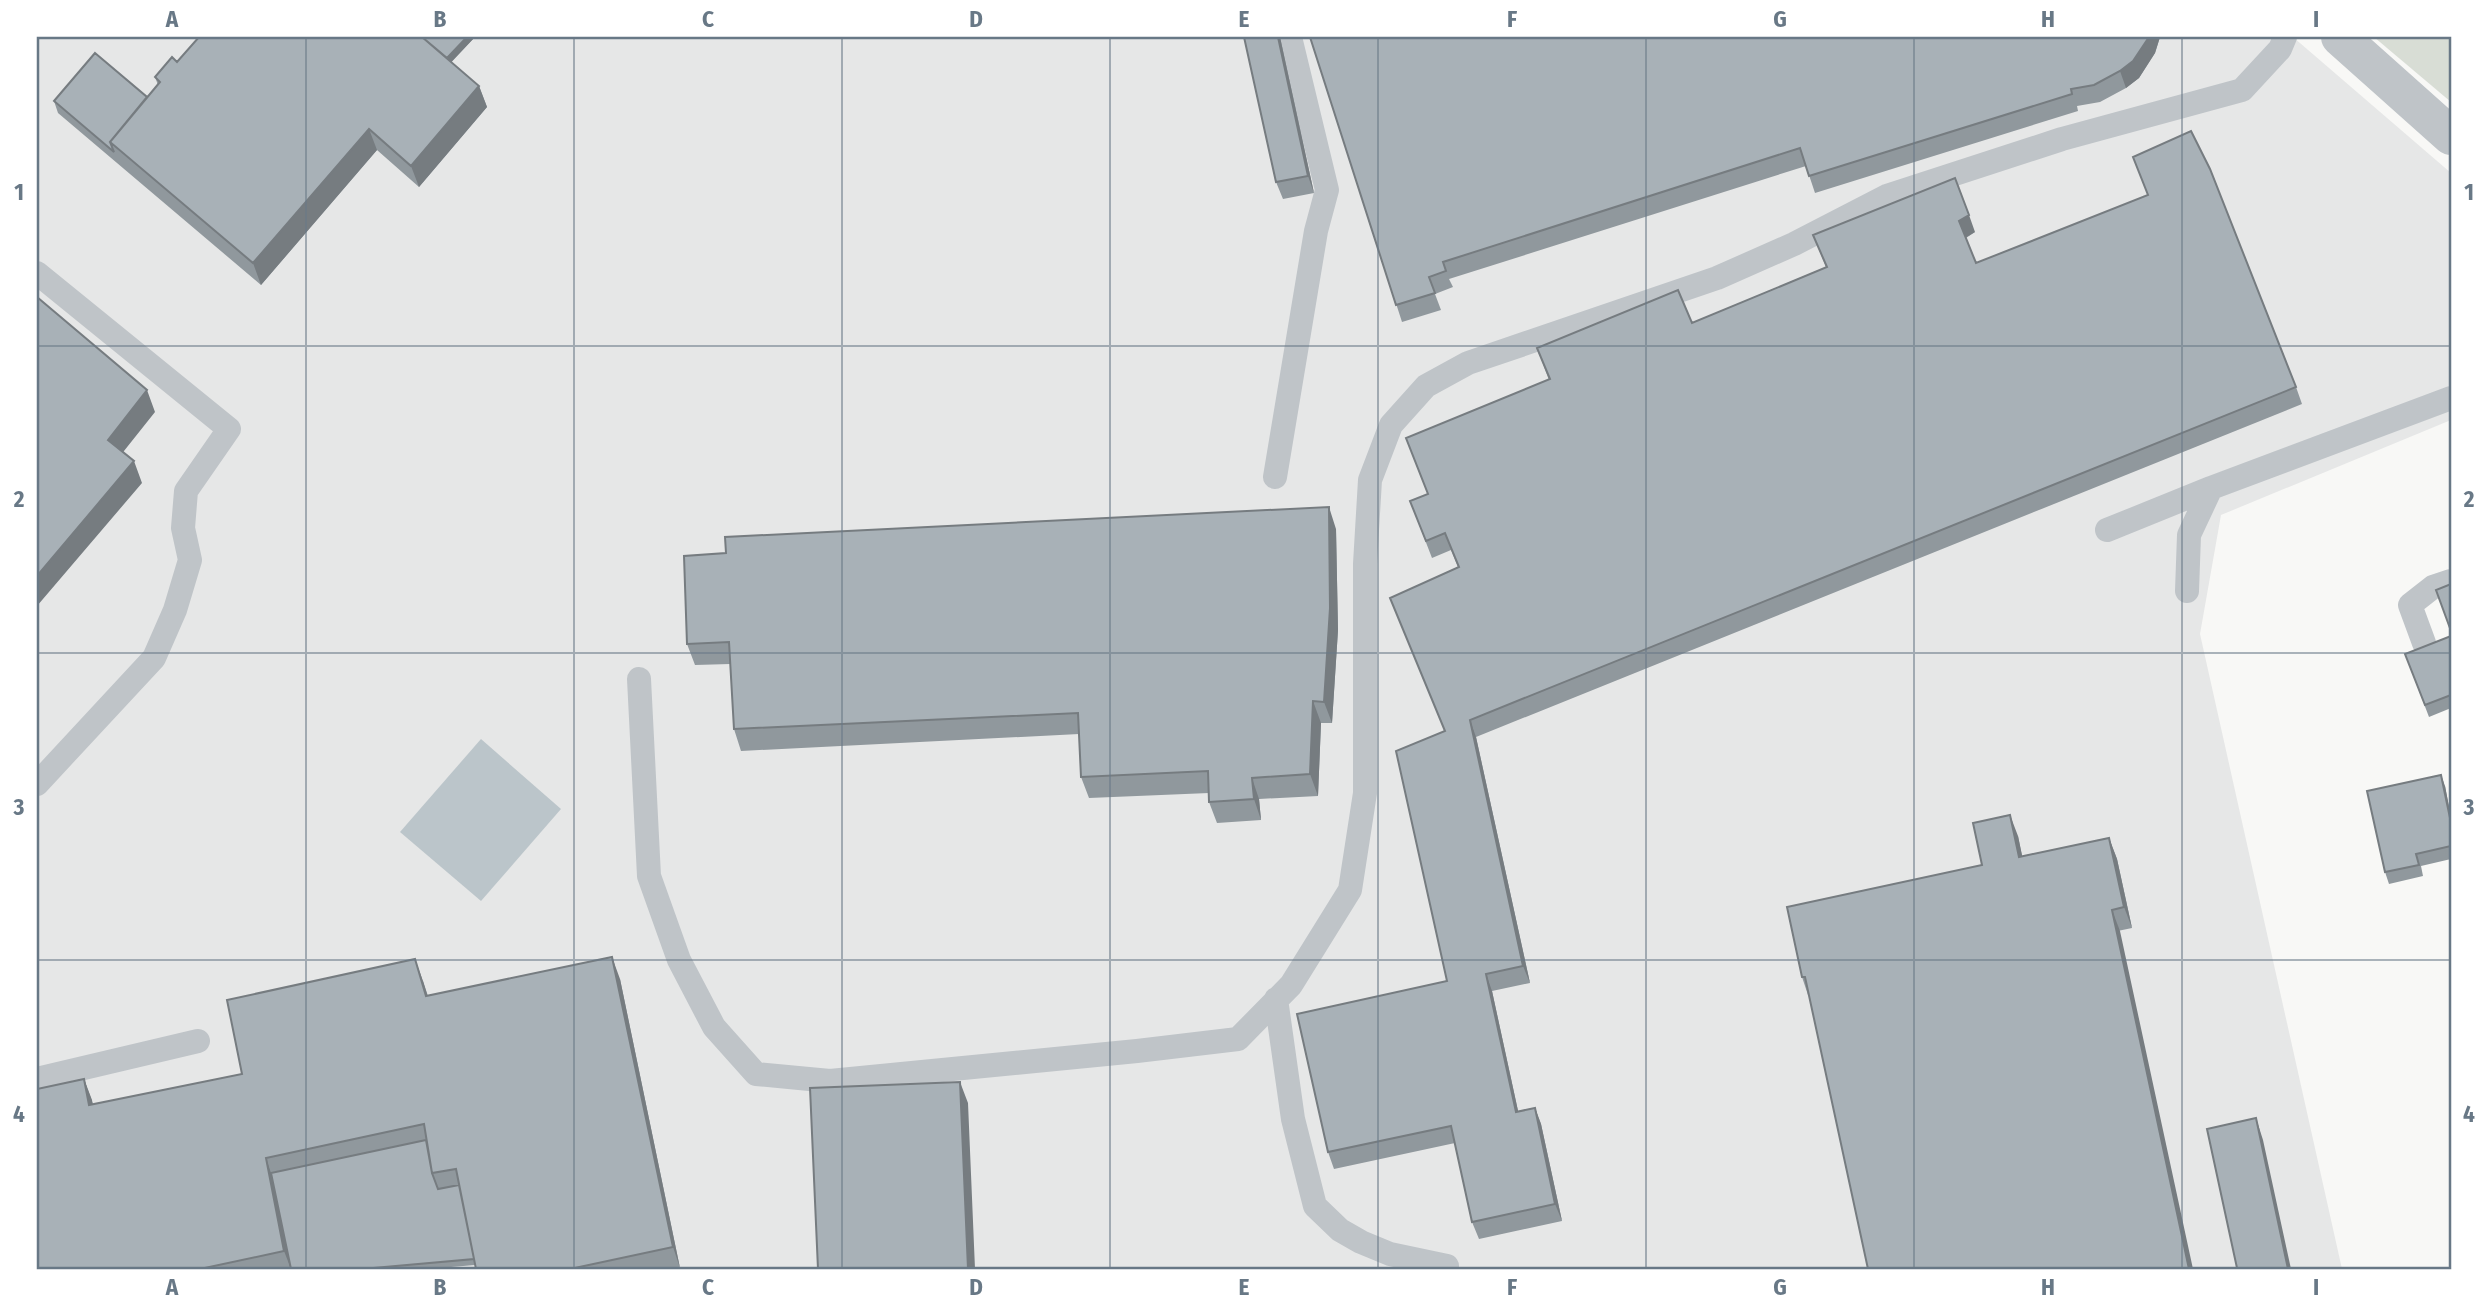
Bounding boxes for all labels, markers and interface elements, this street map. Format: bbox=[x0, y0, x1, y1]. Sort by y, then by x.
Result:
text: A bbox=[165, 5, 179, 33]
text: B bbox=[434, 5, 447, 33]
text: C bbox=[702, 5, 714, 33]
text: D bbox=[969, 5, 983, 33]
text: E bbox=[1239, 5, 1250, 33]
text: F bbox=[1507, 5, 1517, 33]
text: G bbox=[1773, 5, 1787, 33]
text: H bbox=[2041, 5, 2055, 33]
text: I bbox=[2313, 5, 2319, 33]
text: 1 bbox=[14, 178, 24, 206]
text: 1 bbox=[2464, 178, 2474, 206]
text: 2 bbox=[13, 485, 25, 513]
text: 2 bbox=[2463, 485, 2475, 513]
text: 3 bbox=[13, 793, 25, 821]
text: 3 bbox=[2463, 793, 2475, 821]
text: 4 bbox=[13, 1100, 25, 1128]
text: 4 bbox=[2463, 1100, 2475, 1128]
text: A bbox=[165, 1273, 179, 1301]
text: B bbox=[434, 1273, 447, 1301]
text: C bbox=[702, 1273, 714, 1301]
text: D bbox=[969, 1273, 983, 1301]
text: E bbox=[1239, 1273, 1250, 1301]
text: F bbox=[1507, 1273, 1517, 1301]
text: G bbox=[1773, 1273, 1787, 1301]
text: H bbox=[2041, 1273, 2055, 1301]
text: I bbox=[2313, 1273, 2319, 1301]

